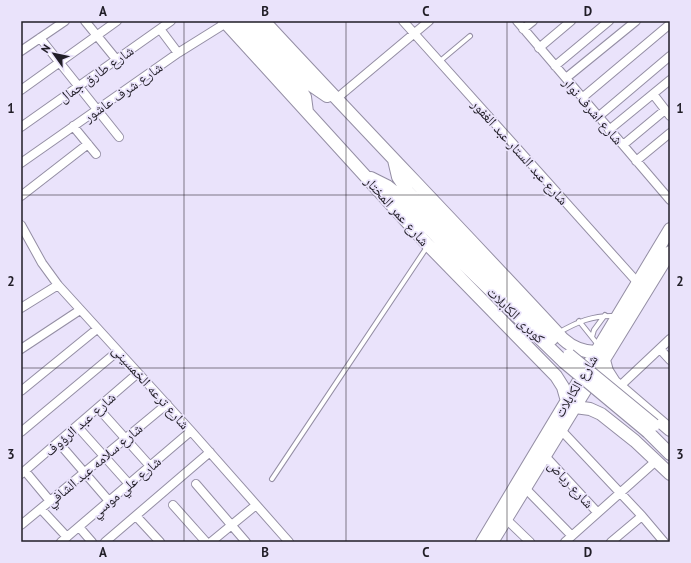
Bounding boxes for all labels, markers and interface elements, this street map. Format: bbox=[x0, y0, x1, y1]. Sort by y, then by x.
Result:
text: A bbox=[99, 3, 107, 20]
text: B bbox=[261, 3, 269, 20]
text: C bbox=[422, 3, 430, 20]
text: D bbox=[584, 3, 592, 20]
north arrow bbox=[34, 34, 74, 74]
street label: شارع طارق جمال bbox=[55, 41, 138, 107]
text: N bbox=[38, 42, 53, 55]
street label: شارع شرف عاشور bbox=[79, 58, 167, 127]
street label: شارع اشرف نوار bbox=[557, 73, 627, 149]
street label: شارع عبد الستار عبد الغفور bbox=[466, 95, 572, 209]
text: 1 bbox=[7, 100, 15, 117]
text: 1 bbox=[676, 100, 684, 117]
street label: شارع عمر المختار bbox=[359, 172, 433, 250]
text: 2 bbox=[7, 273, 15, 290]
text: 2 bbox=[676, 273, 684, 290]
street label: كوبرى الكابلات bbox=[483, 283, 549, 347]
street label: شارع ترعه الخمسينى bbox=[108, 341, 194, 434]
street label: شارع الكابلات bbox=[550, 351, 603, 421]
street label: شارع عبد الرؤوف bbox=[41, 388, 120, 461]
street label: شارع سلامه عبد الشافي bbox=[42, 419, 148, 513]
text: 3 bbox=[7, 446, 15, 463]
text: 3 bbox=[676, 446, 684, 463]
street label: شارع علي موسي bbox=[87, 452, 166, 523]
street label: شارع رياض bbox=[543, 456, 598, 513]
text: A bbox=[99, 544, 107, 561]
text: B bbox=[261, 544, 269, 561]
text: C bbox=[422, 544, 430, 561]
text: D bbox=[584, 544, 592, 561]

